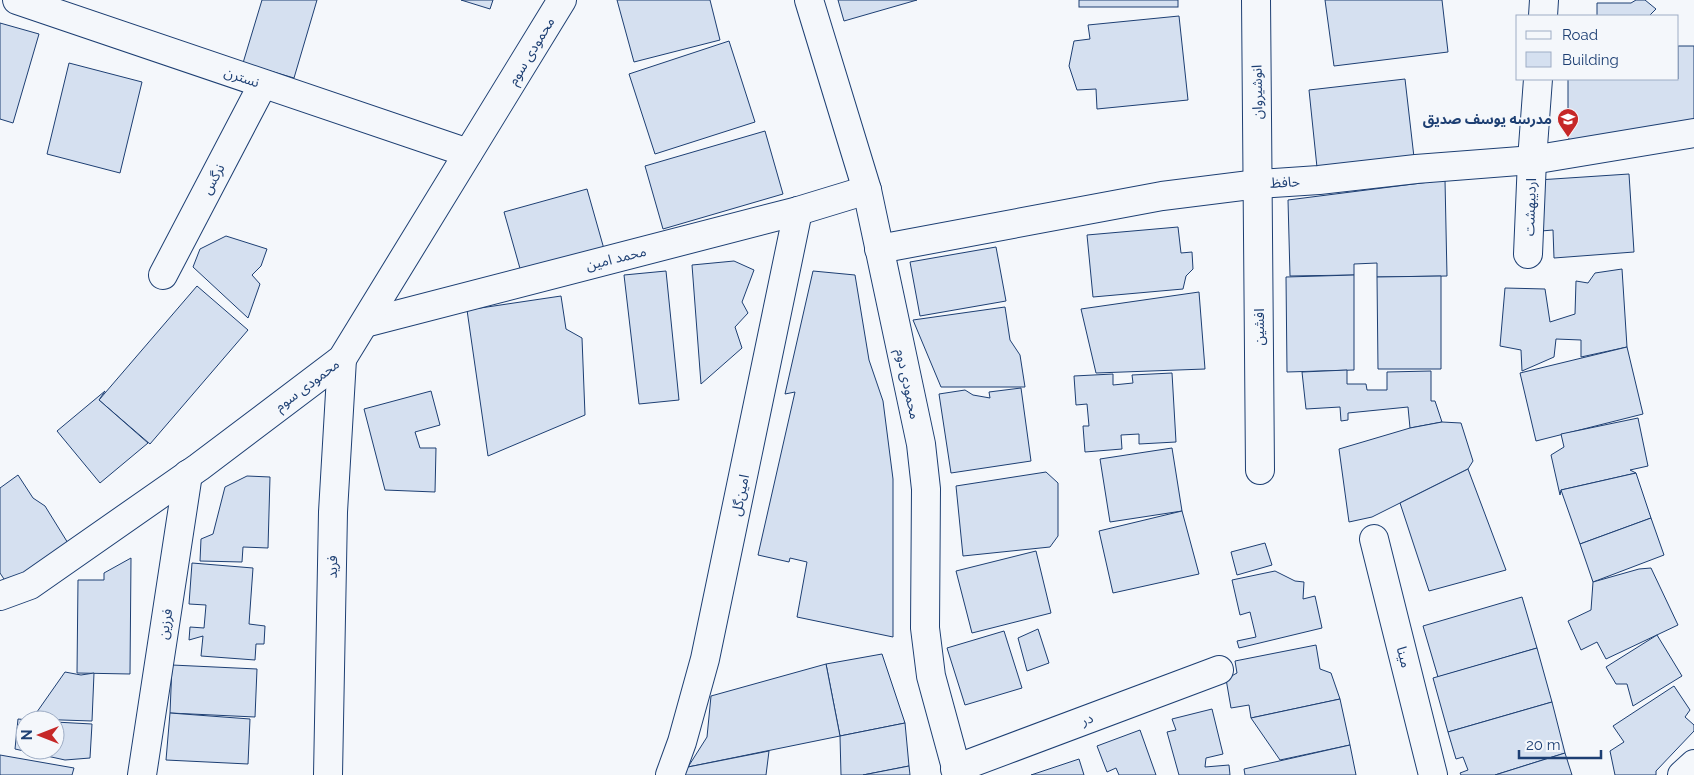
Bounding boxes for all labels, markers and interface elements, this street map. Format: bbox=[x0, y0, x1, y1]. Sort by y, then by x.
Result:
street label: محمودی سوم bbox=[505, 14, 560, 89]
legend bbox=[1516, 15, 1679, 80]
text: Road bbox=[1562, 26, 1598, 44]
text: Building bbox=[1562, 51, 1619, 69]
street label: نسترن bbox=[222, 64, 262, 91]
street label: انوشیروان bbox=[1249, 65, 1266, 119]
school or university icon: مدرسه یوسف صدیق bbox=[1556, 107, 1580, 138]
place label: مدرسه یوسف صدیق bbox=[1423, 111, 1552, 128]
street label: نرگس bbox=[198, 161, 229, 197]
street label: حافظ bbox=[1269, 173, 1301, 191]
street label: اردیبهشت bbox=[1521, 178, 1540, 236]
street label: محمد امین bbox=[584, 243, 648, 274]
street label: افشین bbox=[1251, 309, 1268, 345]
street label: محمودی دوم bbox=[890, 347, 923, 421]
street label: محمودی سوم bbox=[272, 356, 344, 417]
street label: امین‌گل bbox=[728, 473, 753, 517]
street label: فرید bbox=[324, 555, 341, 579]
street label: فرزین bbox=[155, 607, 176, 641]
street label: مینا bbox=[1394, 645, 1414, 669]
street label: در bbox=[1078, 709, 1096, 730]
north arrow bbox=[15, 710, 65, 760]
scale bar bbox=[1519, 728, 1602, 760]
text: N bbox=[19, 730, 35, 740]
text: 20 m bbox=[1526, 736, 1561, 754]

